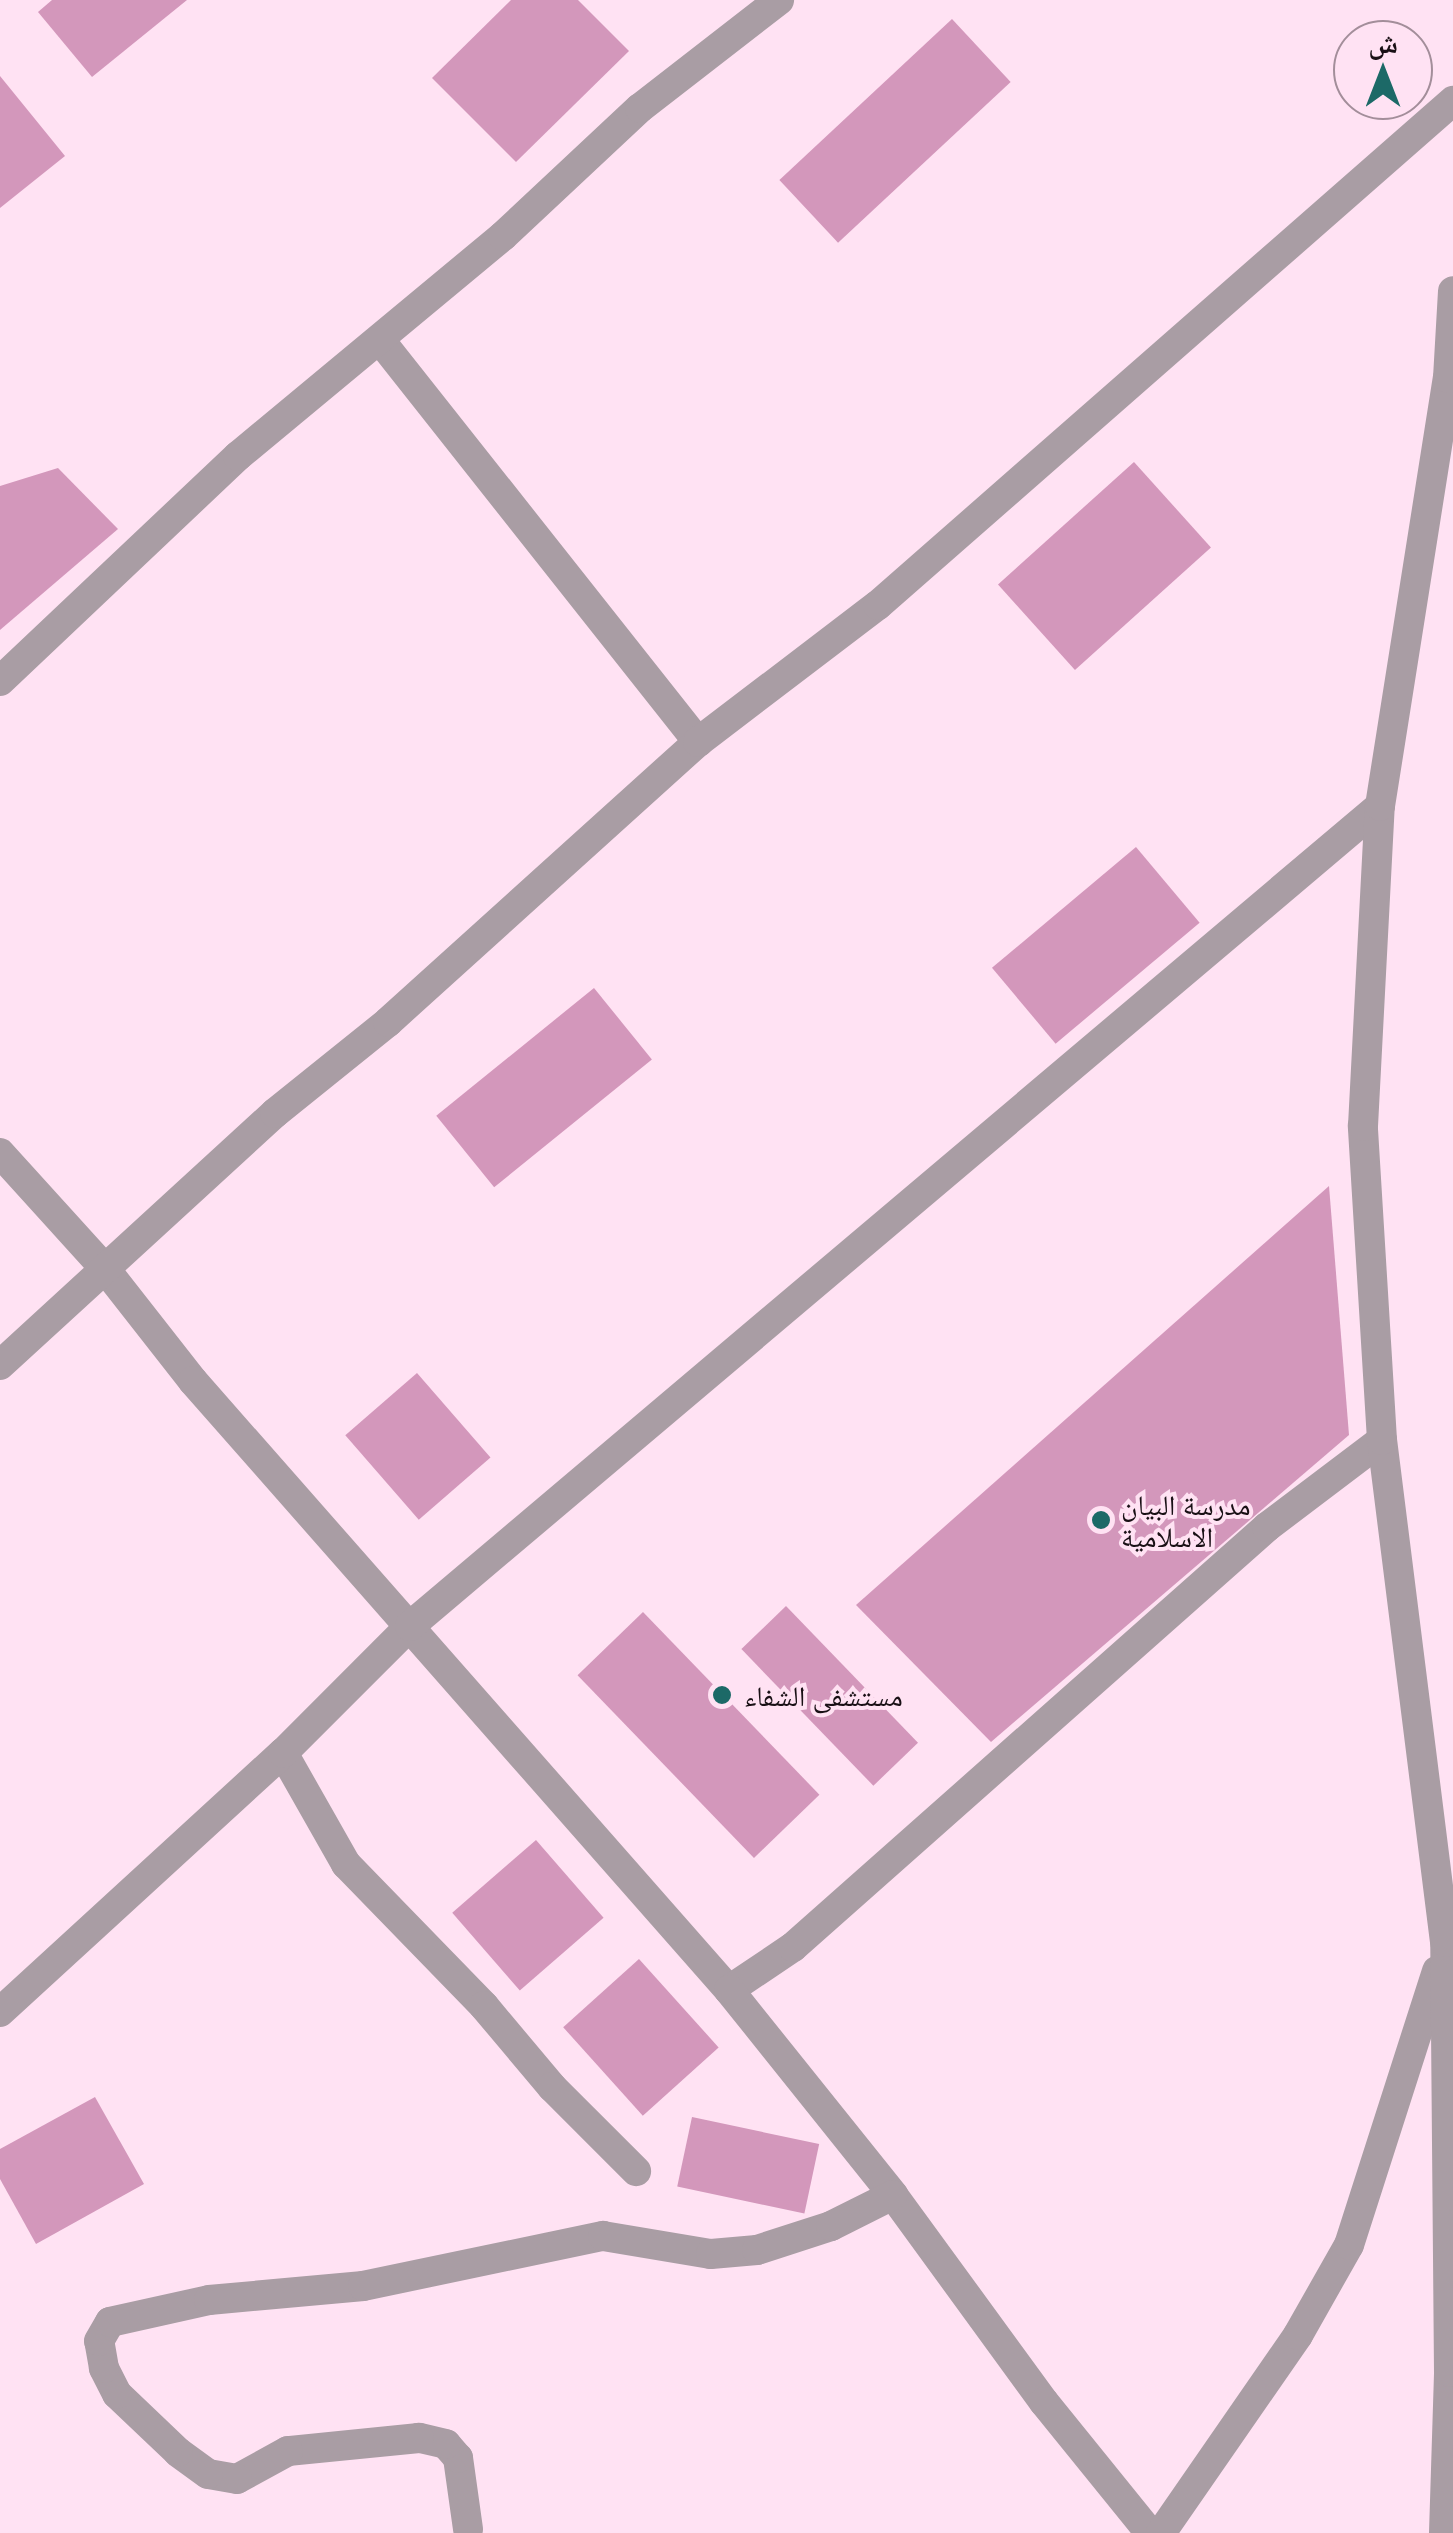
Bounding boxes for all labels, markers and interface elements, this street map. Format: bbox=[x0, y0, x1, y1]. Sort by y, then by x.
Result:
north arrow bbox=[1333, 20, 1433, 120]
text: ش bbox=[1368, 23, 1398, 61]
place label: مدرسة البيان الاسلامية bbox=[1121, 1487, 1251, 1553]
marker: مدرسة البيان الاسلامية bbox=[1090, 1509, 1112, 1531]
place label: مستشفى الشفاء bbox=[744, 1678, 903, 1712]
marker: مستشفى الشفاء bbox=[709, 1682, 735, 1708]

